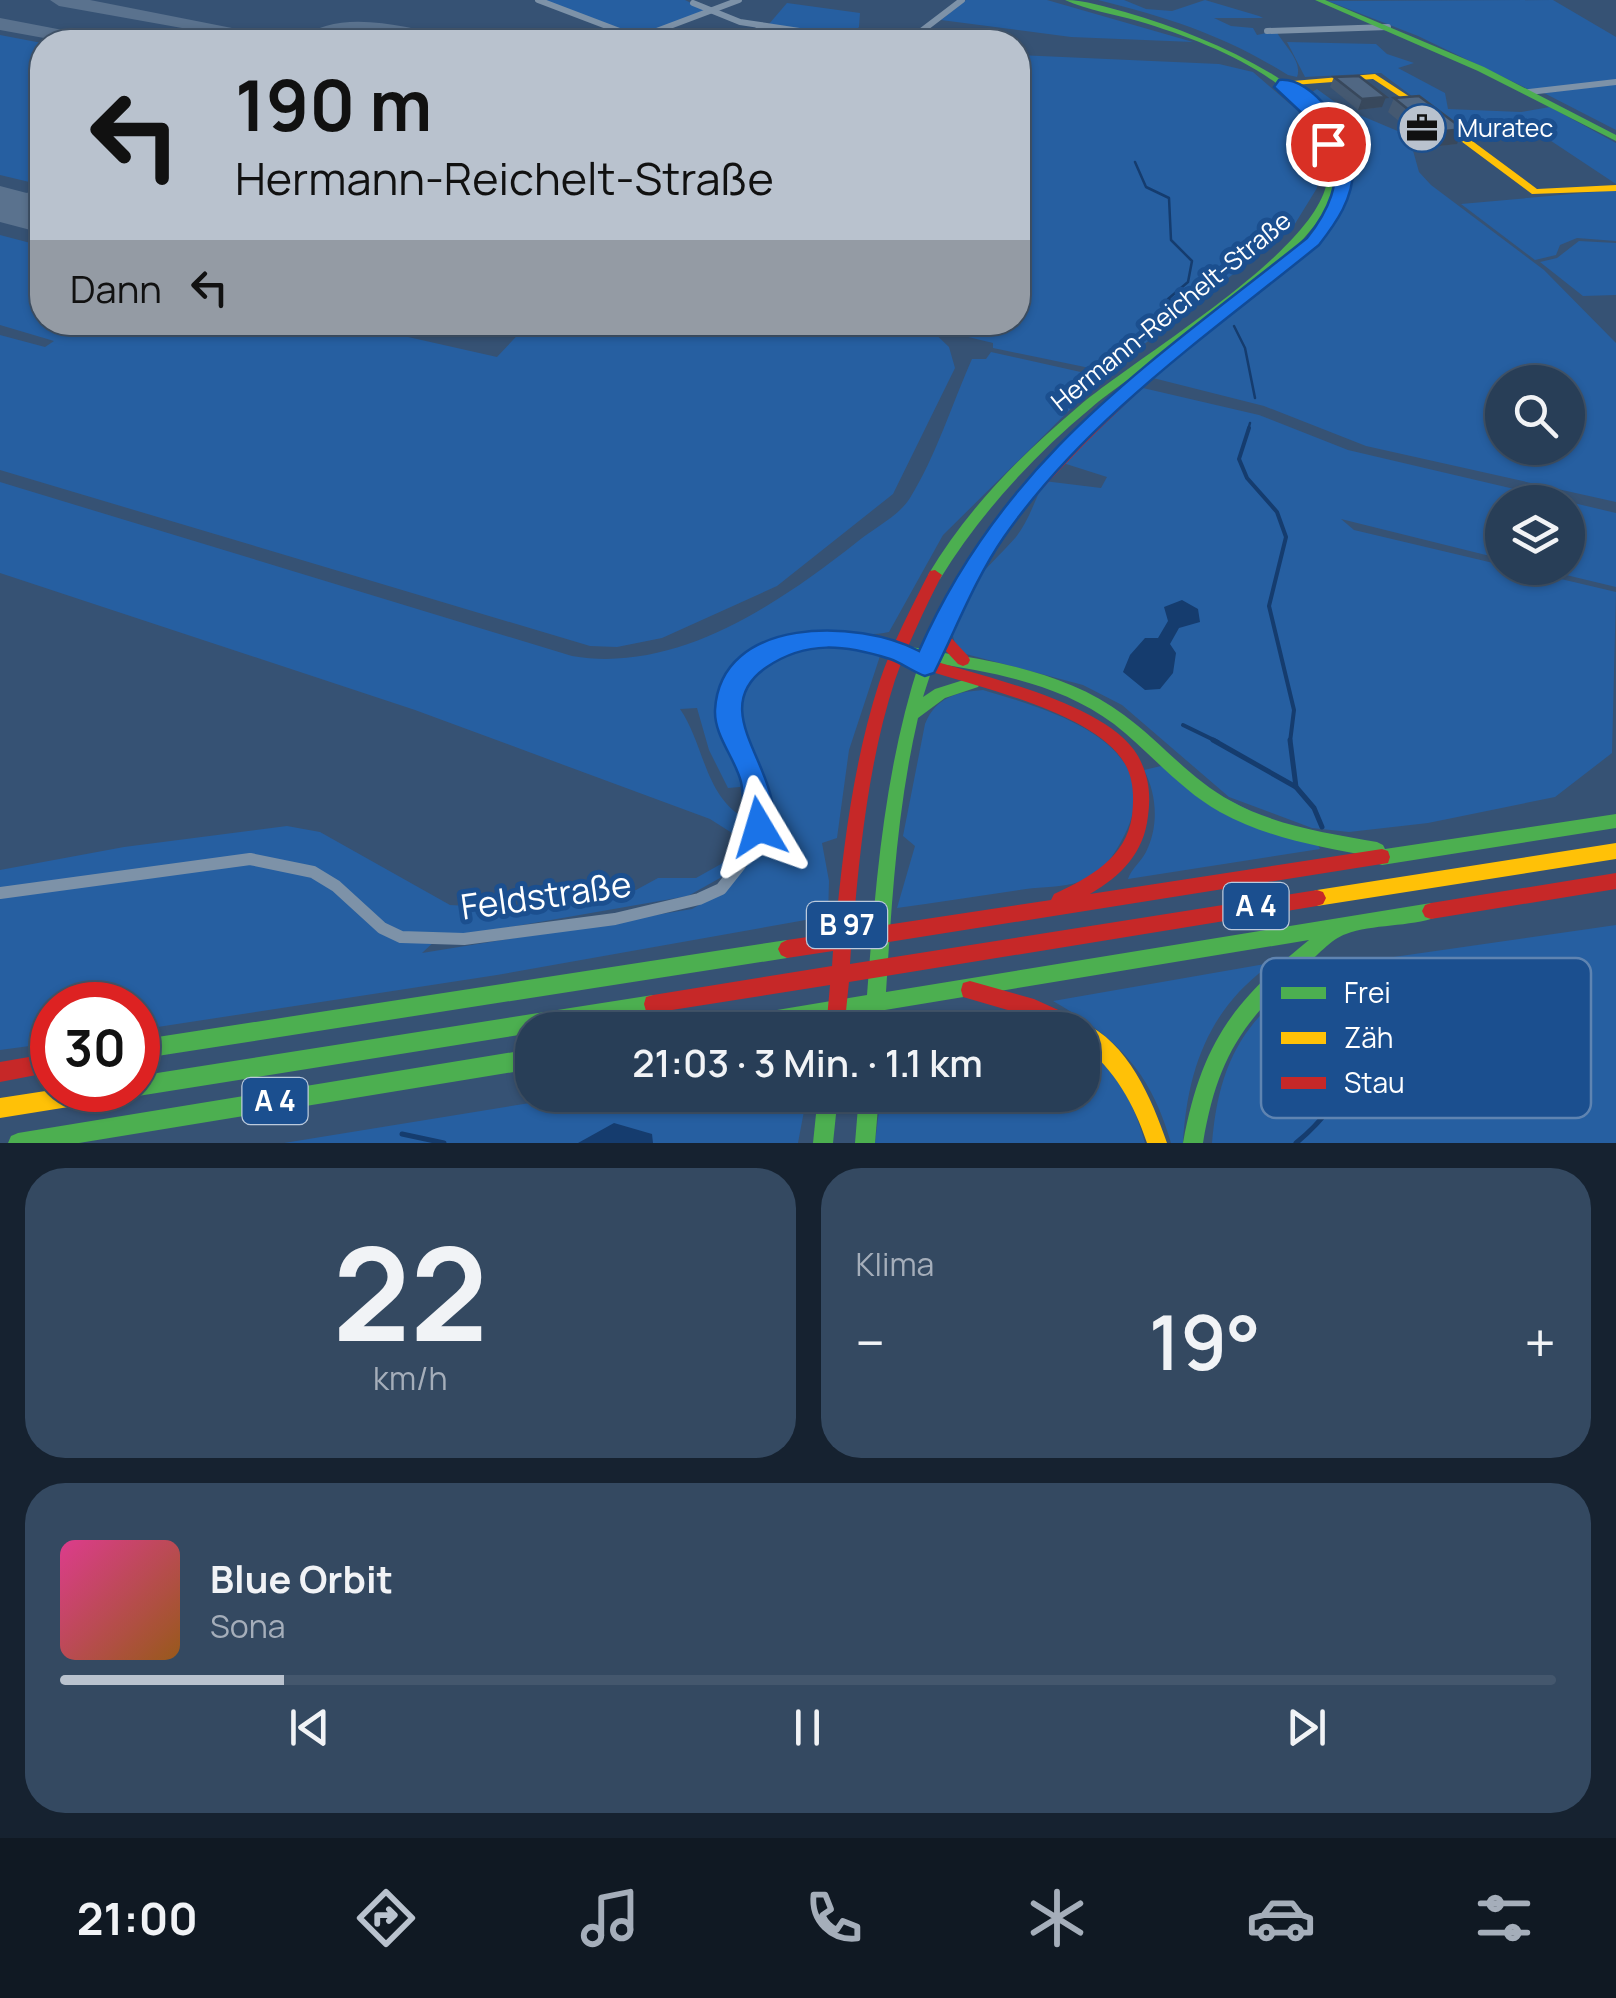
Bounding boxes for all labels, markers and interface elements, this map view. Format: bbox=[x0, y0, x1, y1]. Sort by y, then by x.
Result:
text: 190 m bbox=[235, 56, 432, 152]
icon: left bbox=[70, 70, 200, 200]
pin bbox=[1286, 102, 1371, 187]
office icon: Muratec bbox=[1396, 102, 1448, 154]
place label: Muratec bbox=[1457, 110, 1553, 145]
icon: arrive bbox=[1301, 117, 1356, 172]
text: Hermann-Reichelt-Straße bbox=[235, 147, 774, 209]
street label: Hermann-Reichelt-Straße bbox=[1043, 203, 1298, 418]
icon: left bbox=[182, 260, 237, 315]
text: Dann bbox=[70, 262, 162, 314]
map controls bbox=[1485, 365, 1585, 585]
button: search bbox=[1485, 365, 1585, 465]
button: layers bbox=[1485, 485, 1585, 585]
position arrow bbox=[707, 775, 811, 879]
street label: Feldstraße bbox=[458, 859, 634, 931]
road number: A 4 bbox=[1224, 883, 1288, 929]
road number: B 97 bbox=[807, 902, 887, 948]
legend bbox=[1261, 958, 1591, 1118]
text: Frei bbox=[1344, 973, 1391, 1011]
speed limit sign: 30 bbox=[30, 982, 160, 1112]
text: Zäh bbox=[1344, 1018, 1393, 1056]
text: 21:03 · 3 Min. · 1.1 km bbox=[632, 1036, 983, 1088]
text: Stau bbox=[1344, 1063, 1405, 1101]
road number: A 4 bbox=[242, 1078, 308, 1124]
text: 22 bbox=[333, 1202, 488, 1380]
text: Klima bbox=[856, 1242, 934, 1286]
text: 19° bbox=[1149, 1290, 1261, 1393]
text: − bbox=[856, 1304, 885, 1380]
text: + bbox=[1524, 1304, 1556, 1380]
text: km/h bbox=[373, 1356, 447, 1400]
text: Blue Orbit bbox=[210, 1552, 393, 1604]
text: Sona bbox=[210, 1604, 285, 1648]
icon: previous bbox=[282, 1700, 337, 1755]
icon: pause bbox=[780, 1700, 835, 1755]
icon: next bbox=[1279, 1700, 1334, 1755]
icon: directions bbox=[351, 1883, 421, 1953]
icon: music bbox=[575, 1883, 645, 1953]
icon: phone bbox=[799, 1883, 869, 1953]
icon: climate bbox=[1022, 1883, 1092, 1953]
icon: car bbox=[1246, 1883, 1316, 1953]
icon: filters bbox=[1469, 1883, 1539, 1953]
text: 21:00 bbox=[77, 1887, 198, 1949]

